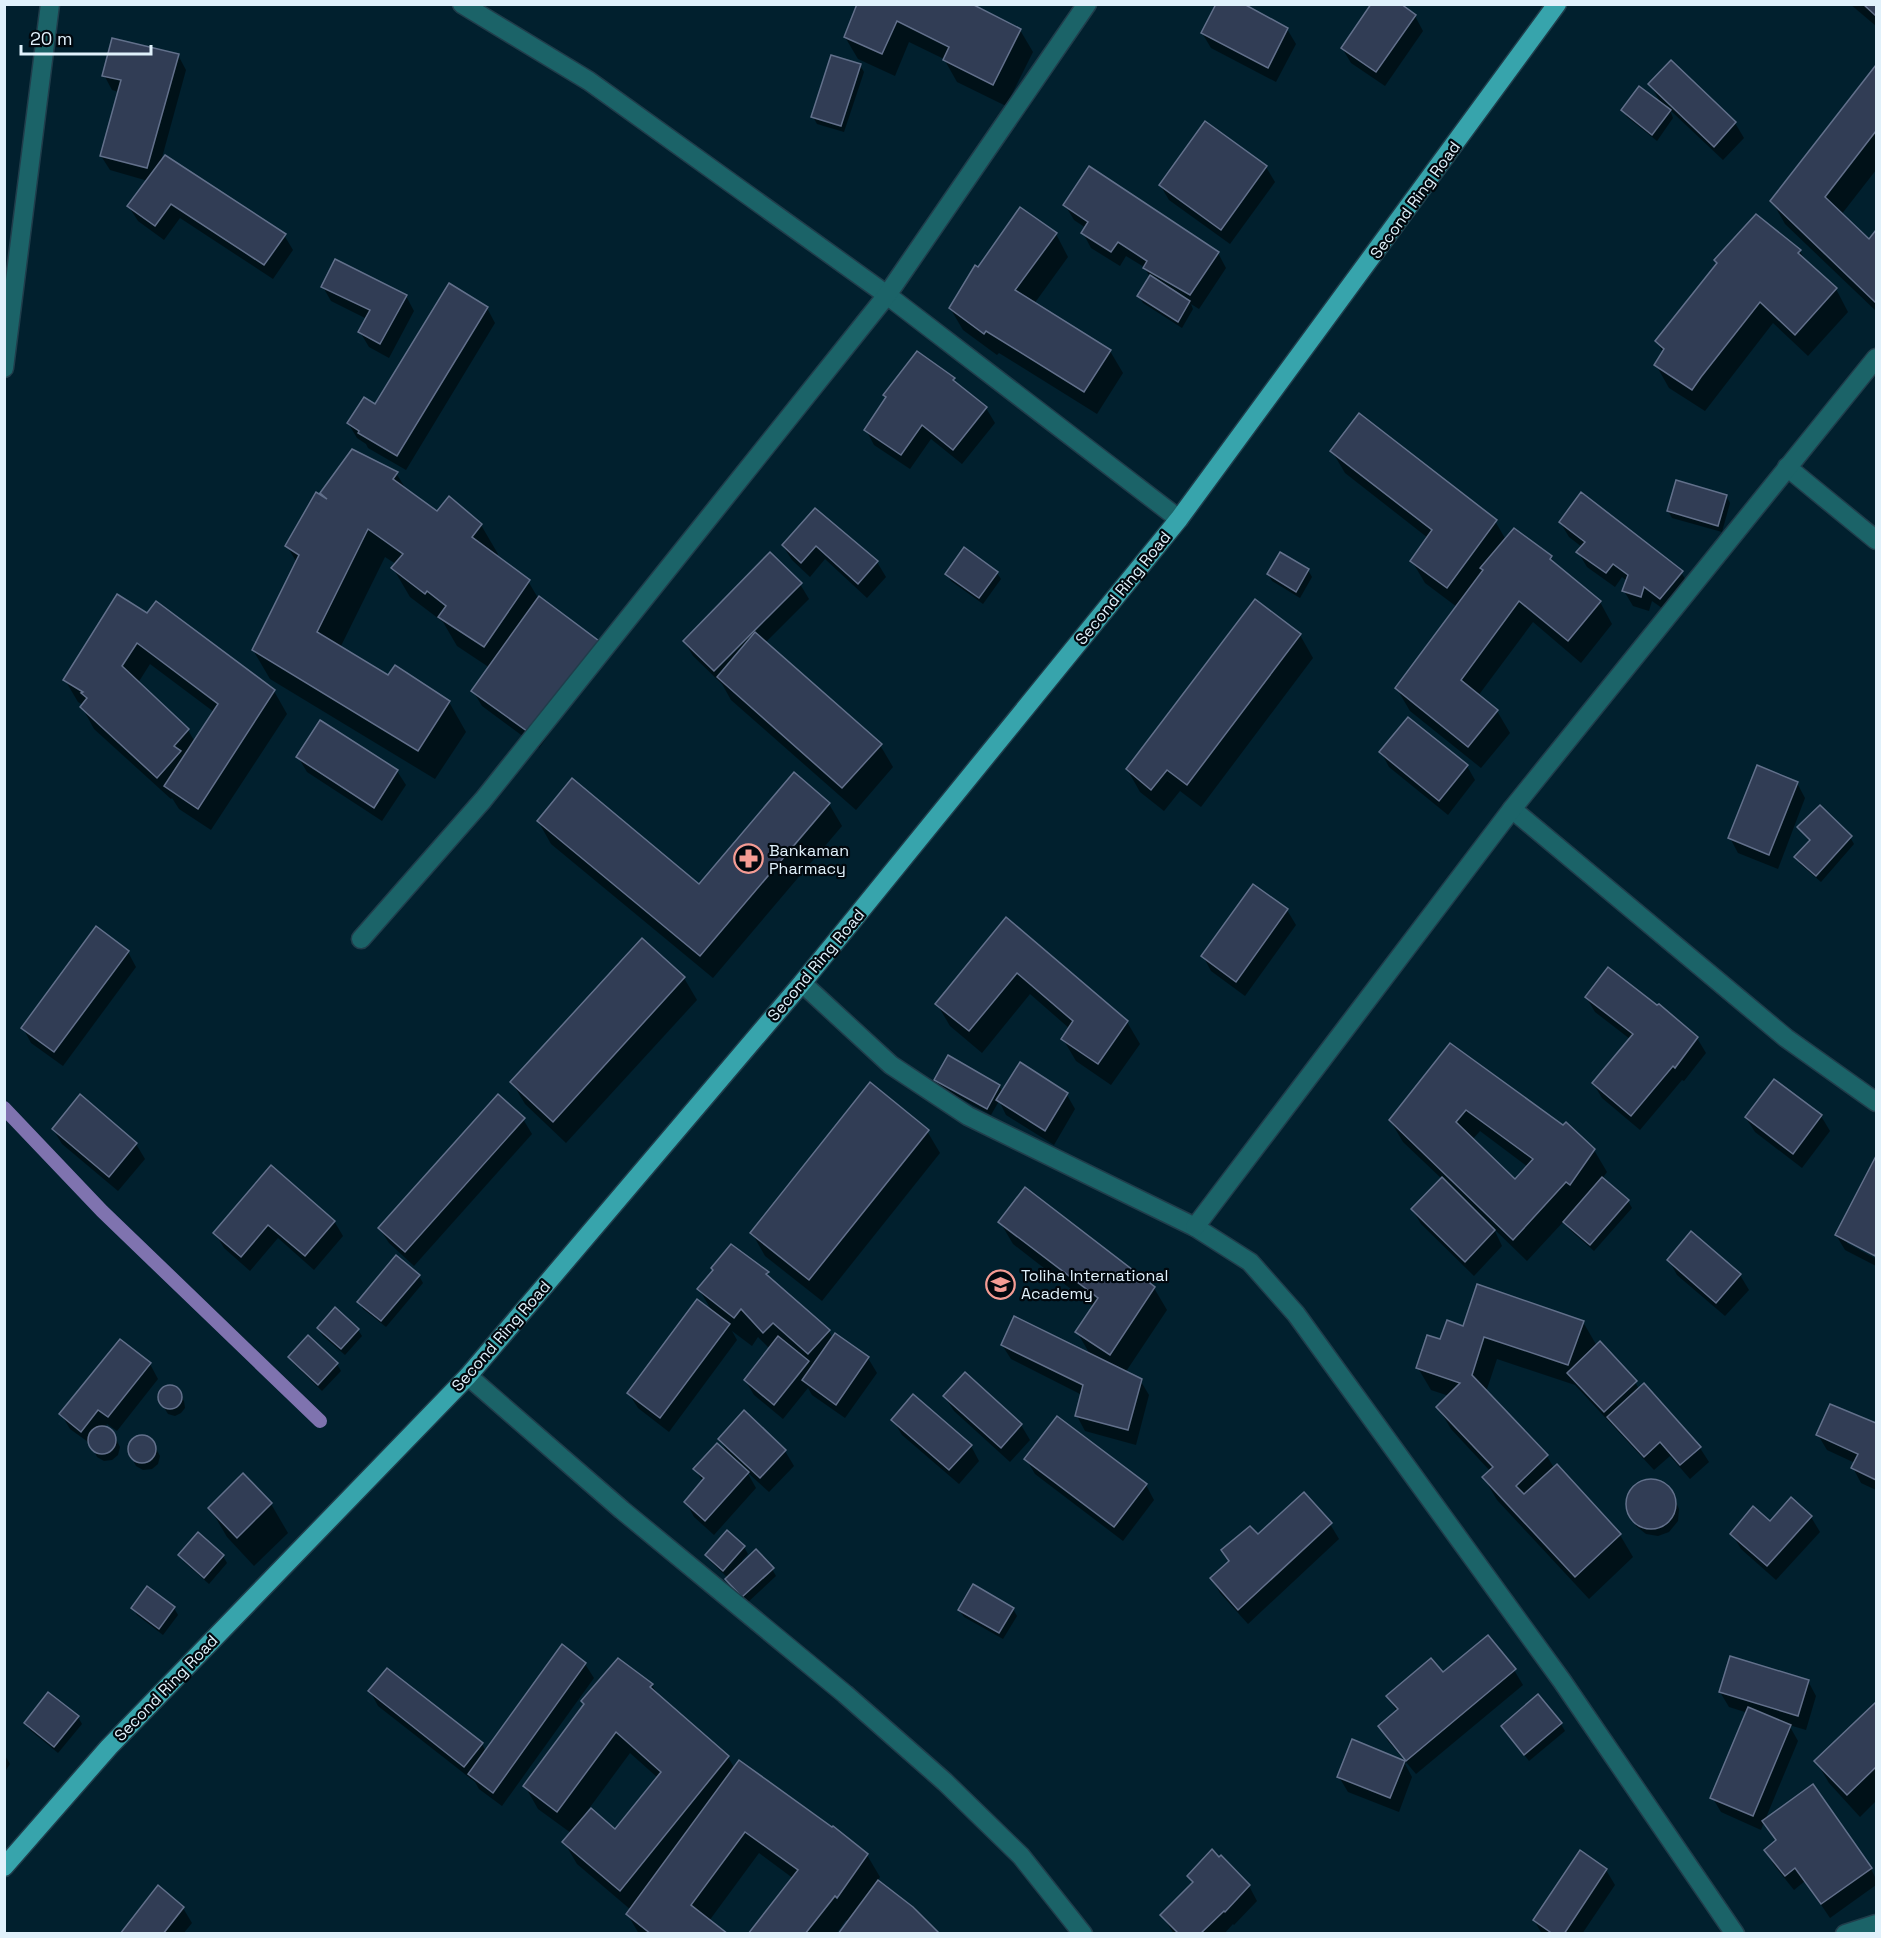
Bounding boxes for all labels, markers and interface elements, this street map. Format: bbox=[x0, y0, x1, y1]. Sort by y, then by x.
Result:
scale bar bbox=[21, 18, 152, 56]
text: 20 m bbox=[30, 27, 73, 50]
street label: Second Ring Road bbox=[1365, 137, 1465, 263]
street label: Second Ring Road bbox=[1071, 527, 1175, 649]
place label: Bankaman Pharmacy bbox=[769, 840, 849, 879]
pharmacy icon: Bankaman Pharmacy bbox=[732, 843, 764, 875]
street label: Second Ring Road bbox=[763, 904, 869, 1026]
place label: Toliha International Academy bbox=[1021, 1265, 1168, 1304]
school or university icon: Toliha International Academy bbox=[984, 1268, 1016, 1300]
street label: Second Ring Road bbox=[447, 1276, 555, 1396]
street label: Second Ring Road bbox=[110, 1630, 222, 1746]

